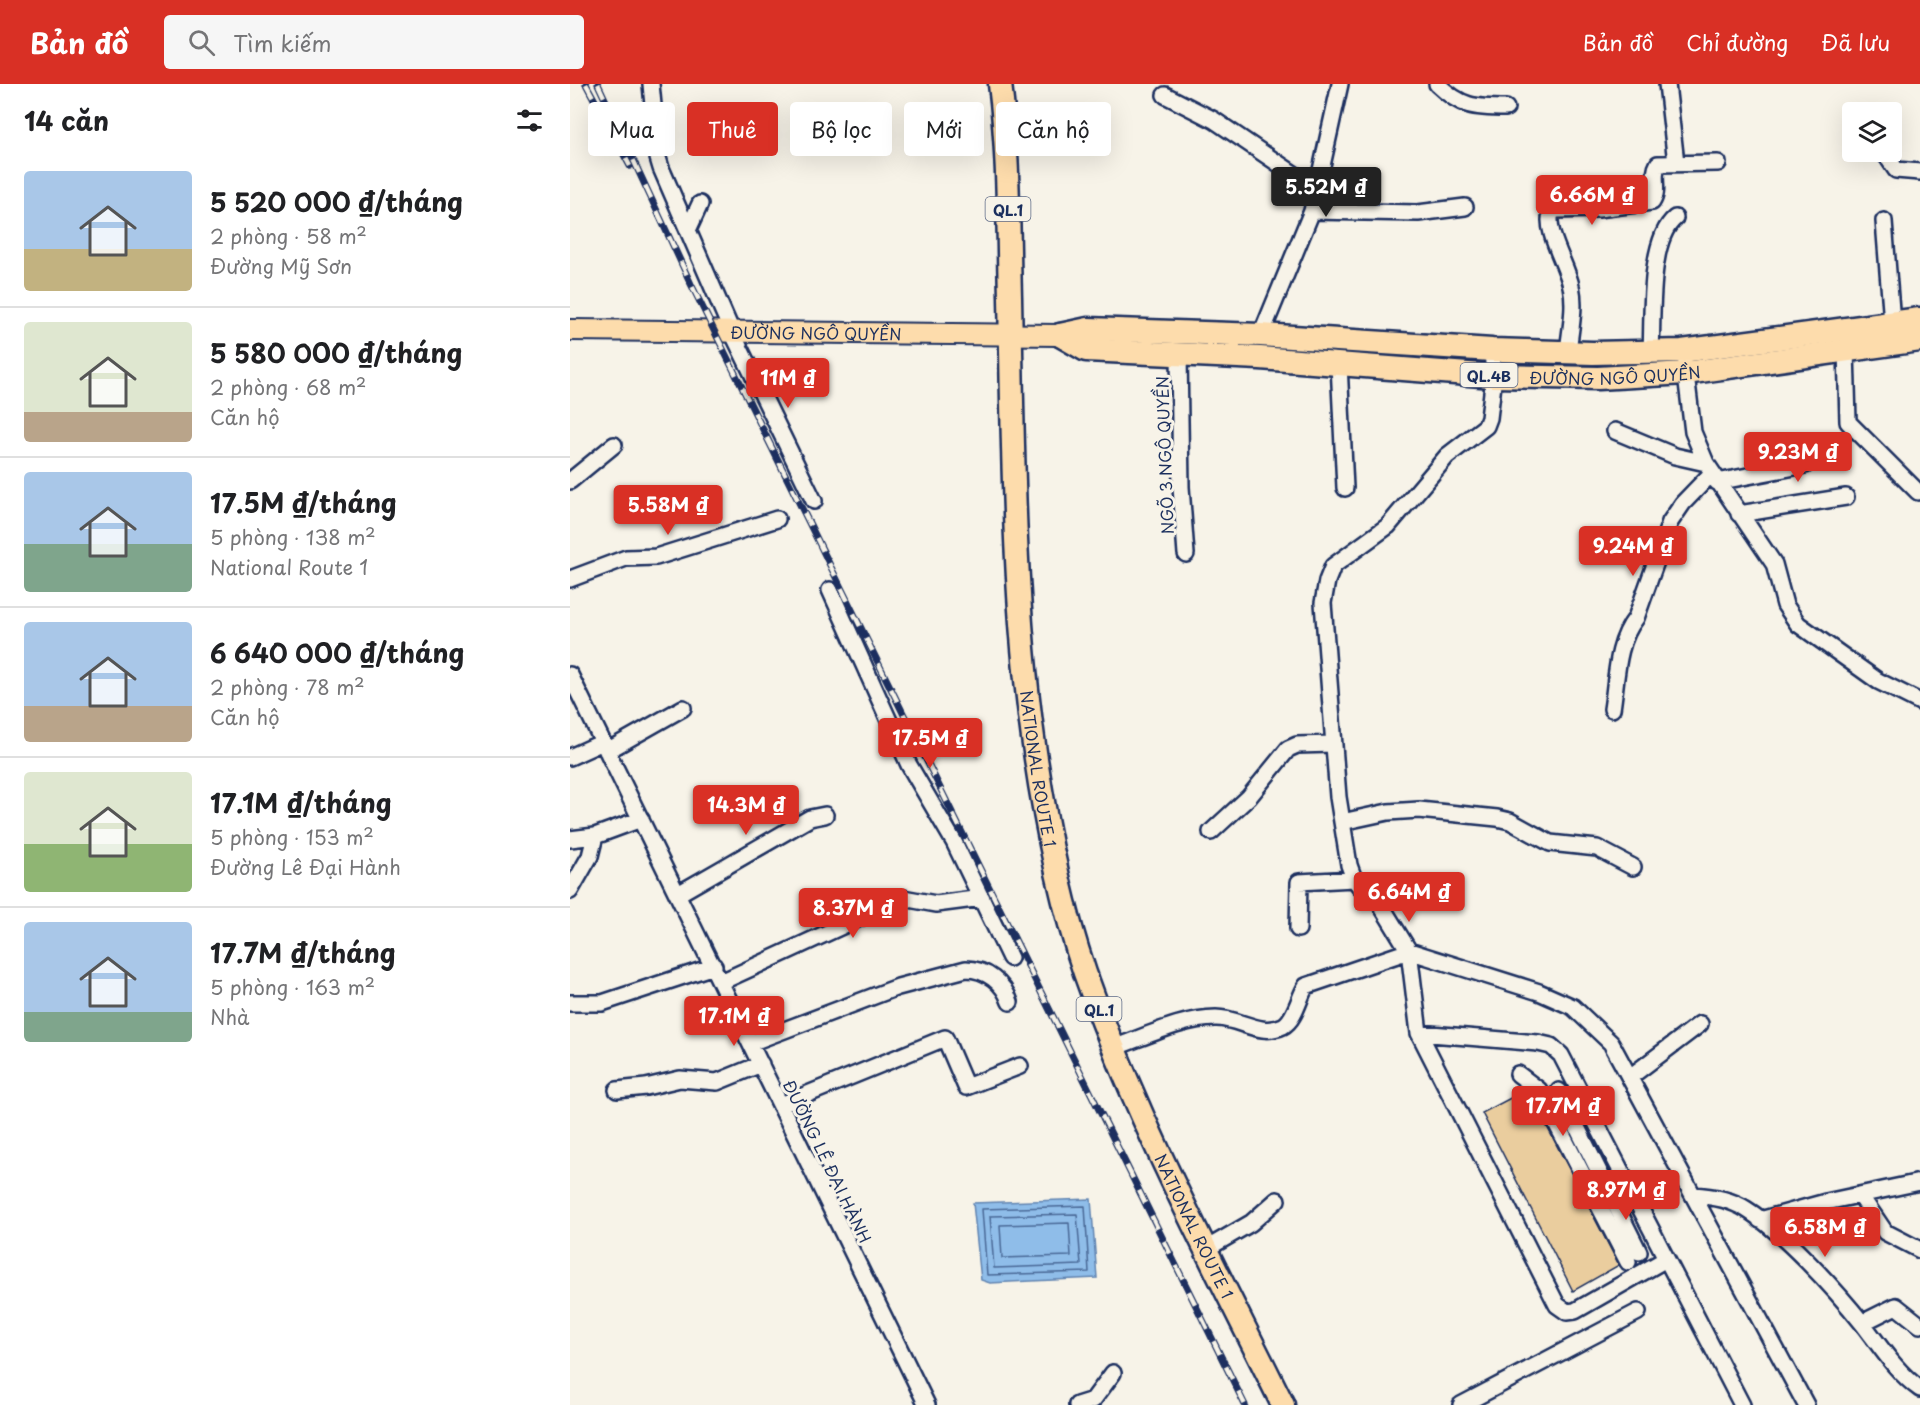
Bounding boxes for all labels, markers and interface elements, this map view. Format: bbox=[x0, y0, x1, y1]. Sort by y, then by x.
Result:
search box bbox=[164, 15, 584, 69]
text: Bản đồ bbox=[30, 21, 128, 64]
icon: search bbox=[185, 26, 218, 59]
text: Tìm kiếm bbox=[233, 26, 332, 59]
text: Bản đồ bbox=[1583, 26, 1653, 58]
text: Chỉ đường bbox=[1686, 26, 1788, 58]
text: Đã lưu bbox=[1821, 26, 1890, 58]
text: 14 căn bbox=[24, 101, 109, 140]
chip: Mua bbox=[588, 102, 675, 156]
chip: Thuê bbox=[687, 102, 778, 156]
chip: Bộ lọc bbox=[790, 102, 892, 156]
chip: Mới bbox=[904, 102, 984, 156]
chip: Căn hộ bbox=[996, 102, 1111, 156]
map controls bbox=[1842, 102, 1902, 162]
button: layers bbox=[1842, 102, 1902, 162]
icon: filters bbox=[513, 104, 546, 137]
pin: 5.52M ₫ bbox=[1271, 167, 1381, 218]
text: 5.52M ₫ bbox=[1285, 171, 1367, 201]
pin: 6.66M ₫ bbox=[1537, 175, 1647, 226]
text: 6.66M ₫ bbox=[1550, 179, 1634, 209]
text: 5 520 000 ₫/tháng bbox=[210, 182, 463, 221]
icon: home bbox=[72, 195, 144, 267]
road number: QL.1 bbox=[986, 197, 1030, 221]
text: 2 phòng · 58 m² bbox=[210, 221, 367, 251]
text: Đường Mỹ Sơn bbox=[210, 251, 352, 281]
street label: ĐƯỜNG NGÔ QUYỀN bbox=[730, 320, 902, 345]
text: 5 580 000 ₫/tháng bbox=[210, 333, 462, 372]
icon: home bbox=[72, 346, 144, 418]
pin: 11M ₫ bbox=[746, 358, 830, 409]
street label: ĐƯỜNG NGÔ QUYỀN bbox=[1529, 359, 1702, 390]
text: 11M ₫ bbox=[760, 362, 816, 392]
road number: QL.4B bbox=[1460, 363, 1518, 387]
text: 2 phòng · 68 m² bbox=[210, 372, 366, 402]
street label: NGÕ 3 NGÔ QUYỀN bbox=[1149, 375, 1179, 535]
text: Căn hộ bbox=[210, 402, 280, 432]
pin: 9.23M ₫ bbox=[1743, 432, 1853, 483]
text: 9.23M ₫ bbox=[1758, 436, 1838, 466]
text: 17.5M ₫/tháng bbox=[210, 483, 397, 522]
pin: 5.58M ₫ bbox=[613, 485, 723, 536]
text: 5.58M ₫ bbox=[628, 489, 708, 519]
icon: home bbox=[72, 496, 144, 568]
text: 5 phòng · 138 m² bbox=[210, 522, 376, 552]
pin: 9.24M ₫ bbox=[1578, 526, 1688, 577]
text: 9.24M ₫ bbox=[1593, 530, 1673, 560]
text: National Route 1 bbox=[210, 552, 368, 582]
text: 6 640 000 ₫/tháng bbox=[210, 633, 464, 672]
icon: home bbox=[72, 646, 144, 718]
text: 2 phòng · 78 m² bbox=[210, 672, 365, 702]
street label: NATIONAL ROUTE 1 bbox=[1015, 689, 1063, 849]
text: Căn hộ bbox=[210, 702, 280, 732]
pin: 17.5M ₫ bbox=[875, 718, 985, 769]
text: 17.5M ₫ bbox=[892, 722, 968, 752]
text: 17.1M ₫/tháng bbox=[210, 783, 392, 822]
pin: 14.3M ₫ bbox=[691, 785, 801, 836]
text: 14.3M ₫ bbox=[707, 789, 785, 819]
icon: home bbox=[72, 796, 144, 868]
text: 5 phòng · 153 m² bbox=[210, 822, 374, 852]
text: Đường Lê Đại Hành bbox=[210, 852, 401, 882]
pin: 6.64M ₫ bbox=[1354, 872, 1464, 923]
text: 6.64M ₫ bbox=[1368, 876, 1450, 906]
pin: 8.37M ₫ bbox=[798, 888, 908, 939]
text: 8.37M ₫ bbox=[813, 892, 893, 922]
text: 17.7M ₫/tháng bbox=[210, 933, 395, 972]
icon: home bbox=[72, 946, 144, 1018]
text: 5 phòng · 163 m² bbox=[210, 972, 375, 1002]
pin: 17.1M ₫ bbox=[679, 996, 789, 1047]
road number: QL.1 bbox=[1076, 997, 1122, 1021]
text: 17.1M ₫ bbox=[698, 1000, 770, 1030]
text: Nhà bbox=[210, 1002, 250, 1032]
street label: ĐƯỜNG LÊ ĐẠI HÀNH bbox=[778, 1075, 878, 1247]
pin: 17.7M ₫ bbox=[1508, 1086, 1618, 1137]
text: 17.7M ₫ bbox=[1526, 1090, 1600, 1120]
street label: NATIONAL ROUTE 1 bbox=[1149, 1150, 1240, 1302]
pin: 8.97M ₫ bbox=[1571, 1170, 1681, 1221]
text: 8.97M ₫ bbox=[1587, 1174, 1665, 1204]
pin: 6.58M ₫ bbox=[1770, 1207, 1880, 1258]
text: 6.58M ₫ bbox=[1784, 1211, 1866, 1241]

